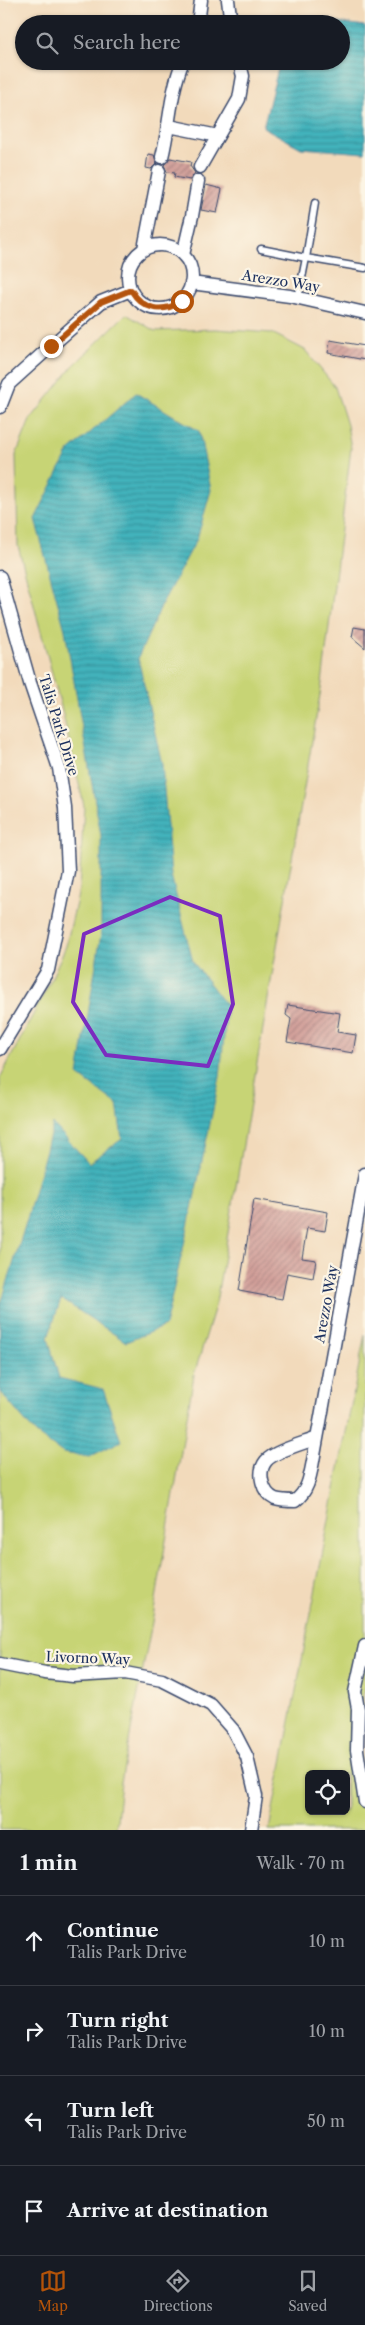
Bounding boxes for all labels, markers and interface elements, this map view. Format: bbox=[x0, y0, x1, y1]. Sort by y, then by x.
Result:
search box bbox=[15, 15, 350, 70]
icon: search bbox=[33, 29, 61, 57]
text: Search here bbox=[73, 31, 181, 54]
street label: Arezzo Way bbox=[240, 266, 322, 296]
route start bbox=[171, 290, 194, 313]
route end bbox=[40, 335, 63, 358]
street label: Talis Park Drive bbox=[35, 672, 83, 778]
street label: Arezzo Way bbox=[310, 1263, 342, 1345]
street label: Livorno Way bbox=[46, 1648, 131, 1668]
map controls bbox=[305, 1770, 350, 1815]
button: locate bbox=[305, 1770, 350, 1815]
text: 1 min bbox=[20, 1850, 78, 1875]
text: Walk · 70 m bbox=[257, 1853, 345, 1873]
text: Continue bbox=[67, 1919, 159, 1942]
icon: ahead bbox=[20, 1927, 48, 1955]
text: 10 m bbox=[309, 1931, 345, 1951]
text: Talis Park Drive bbox=[67, 1942, 187, 1962]
text: Turn right bbox=[67, 2009, 168, 2032]
icon: right bbox=[20, 2017, 48, 2045]
text: 10 m bbox=[309, 2021, 345, 2041]
text: Talis Park Drive bbox=[67, 2032, 187, 2052]
text: Turn left bbox=[67, 2099, 154, 2122]
icon: left bbox=[20, 2107, 48, 2135]
text: 50 m bbox=[307, 2111, 345, 2131]
text: Talis Park Drive bbox=[67, 2122, 187, 2142]
icon: arrive bbox=[20, 2197, 48, 2225]
text: Arrive at destination bbox=[67, 2199, 268, 2222]
tab: Map bbox=[38, 2267, 68, 2315]
tab: Directions bbox=[143, 2267, 213, 2315]
tab: Saved bbox=[288, 2267, 327, 2315]

